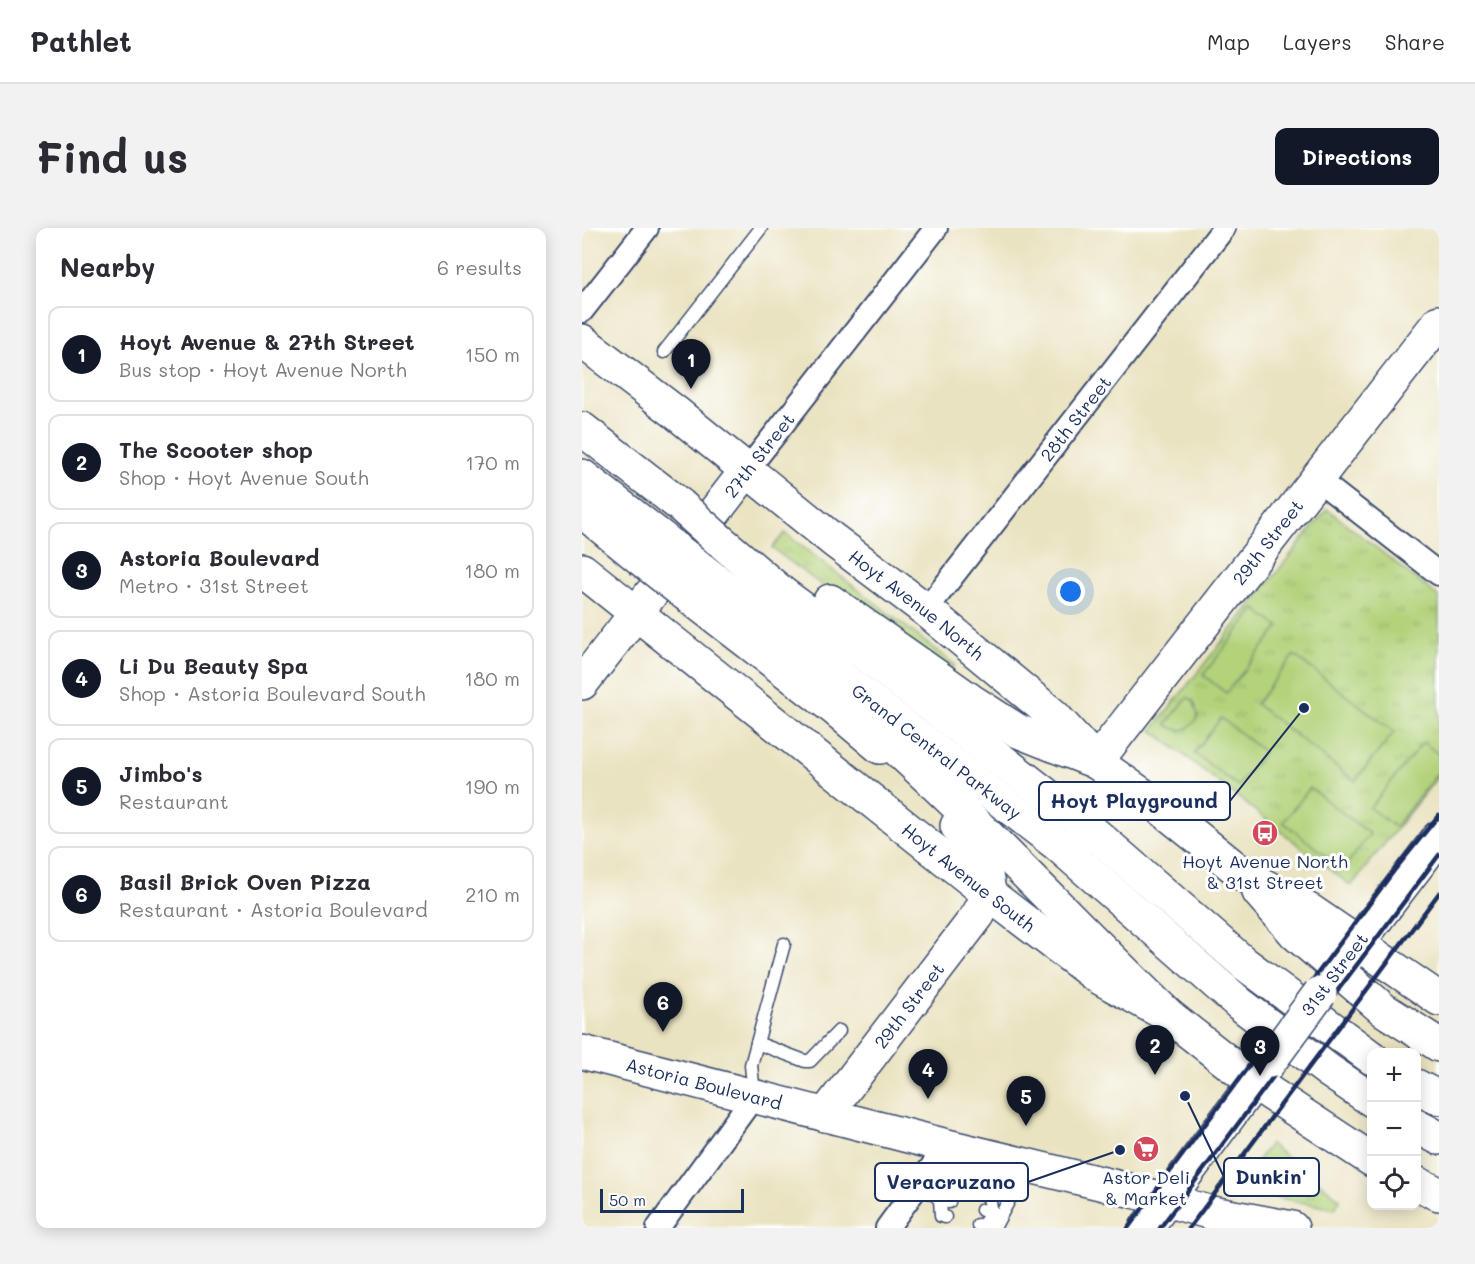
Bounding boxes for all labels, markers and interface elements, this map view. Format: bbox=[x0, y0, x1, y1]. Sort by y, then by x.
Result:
text: Pathlet bbox=[30, 23, 132, 59]
text: Map bbox=[1207, 28, 1250, 55]
text: Layers bbox=[1283, 28, 1352, 55]
text: Share bbox=[1385, 28, 1445, 55]
button: Directions bbox=[1275, 128, 1439, 185]
text: Find us bbox=[36, 129, 188, 184]
text: Nearby bbox=[60, 250, 155, 284]
text: 6 results bbox=[437, 254, 522, 280]
text: Hoyt Avenue & 27th Street bbox=[119, 327, 415, 356]
pin: 1 bbox=[672, 340, 710, 389]
text: 1 bbox=[77, 341, 86, 367]
text: 150 m bbox=[465, 341, 520, 367]
text: Bus stop · Hoyt Avenue North bbox=[119, 356, 407, 382]
street label: 28th Street bbox=[1035, 371, 1116, 466]
street label: 27th Street bbox=[718, 408, 800, 502]
text: The Scooter shop bbox=[119, 435, 313, 464]
text: 2 bbox=[76, 449, 87, 475]
text: 170 m bbox=[465, 449, 520, 475]
text: Shop · Hoyt Avenue South bbox=[119, 464, 369, 490]
street label: 29th Street bbox=[1227, 494, 1308, 590]
text: Astoria Boulevard bbox=[119, 543, 320, 572]
street label: Hoyt Avenue North bbox=[844, 544, 989, 665]
text: 3 bbox=[76, 557, 88, 583]
text: 180 m bbox=[464, 557, 520, 583]
text: Metro · 31st Street bbox=[119, 572, 309, 598]
your location bbox=[1056, 577, 1085, 606]
text: Li Du Beauty Spa bbox=[119, 651, 308, 680]
text: 4 bbox=[75, 665, 88, 691]
text: 180 m bbox=[464, 665, 520, 691]
street label: Grand Central Parkway bbox=[847, 678, 1027, 825]
text: Shop · Astoria Boulevard South bbox=[119, 680, 425, 706]
text: Jimbo's bbox=[119, 759, 203, 788]
text: 5 bbox=[76, 773, 87, 799]
text: 190 m bbox=[465, 773, 520, 799]
callout: Hoyt Playground bbox=[1039, 782, 1230, 820]
text: Hoyt Playground bbox=[1050, 787, 1218, 813]
text: Restaurant bbox=[119, 788, 229, 814]
street label: Hoyt Avenue South bbox=[897, 817, 1040, 937]
bus stop icon: Hoyt Avenue North & 31st Street bbox=[1250, 818, 1280, 848]
place label: Hoyt Avenue North & 31st Street bbox=[1182, 849, 1348, 894]
text: Basil Brick Oven Pizza bbox=[119, 867, 371, 896]
text: 6 bbox=[75, 881, 88, 907]
text: 210 m bbox=[465, 881, 520, 907]
text: Restaurant · Astoria Boulevard bbox=[119, 896, 428, 922]
street label: 31st Street bbox=[1295, 928, 1373, 1020]
street label: 29th Street bbox=[868, 958, 949, 1053]
pin: 6 bbox=[644, 982, 682, 1032]
pin: 2 bbox=[1136, 1026, 1174, 1075]
pin: 3 bbox=[1240, 1026, 1280, 1076]
map controls bbox=[1367, 1048, 1421, 1210]
button: + bbox=[1367, 1048, 1421, 1102]
pin: 4 bbox=[908, 1050, 948, 1099]
street label: Astoria Boulevard bbox=[624, 1052, 784, 1115]
pin: 5 bbox=[1006, 1076, 1046, 1126]
button: − bbox=[1367, 1102, 1421, 1156]
supermarket icon: Astor Deli & Market bbox=[1131, 1134, 1161, 1164]
button: locate bbox=[1367, 1156, 1421, 1210]
callout: Dunkin' bbox=[1224, 1158, 1319, 1196]
callout: Veracruzano bbox=[875, 1163, 1028, 1201]
text: Dunkin' bbox=[1235, 1163, 1307, 1189]
place label: Astor Deli & Market bbox=[1102, 1165, 1190, 1210]
text: Veracruzano bbox=[887, 1168, 1015, 1194]
scale bar bbox=[600, 1186, 744, 1214]
text: 50 m bbox=[609, 1189, 646, 1210]

